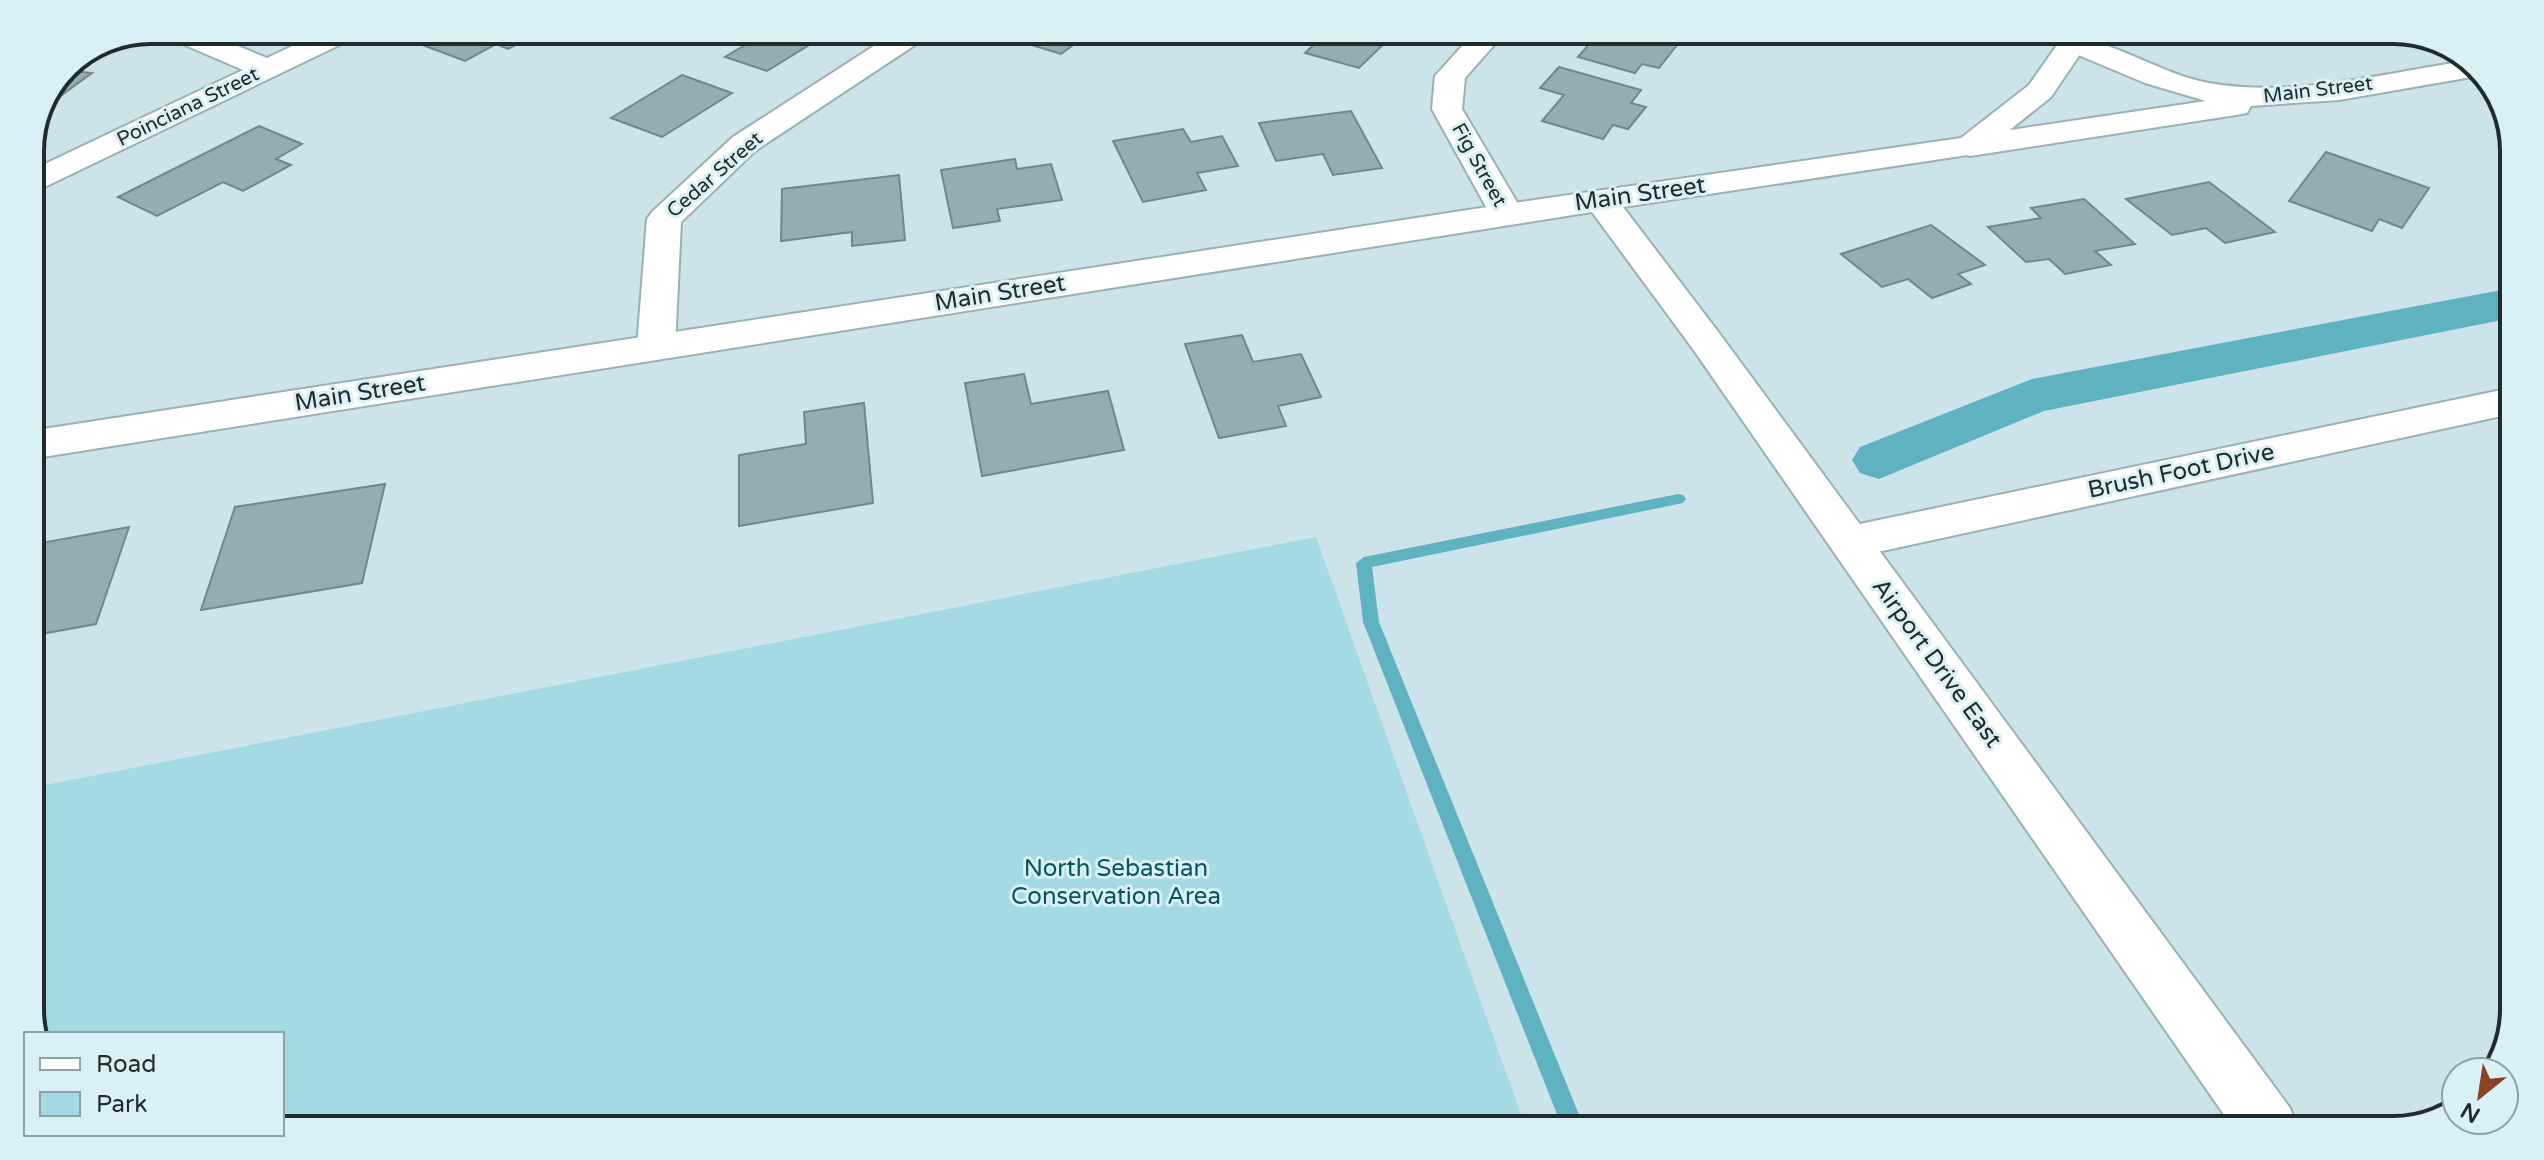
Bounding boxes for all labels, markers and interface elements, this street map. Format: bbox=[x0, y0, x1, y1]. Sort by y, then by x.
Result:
street label: Poinciana Street bbox=[113, 62, 263, 152]
street label: Main Street bbox=[2262, 71, 2374, 109]
street label: Fig Street bbox=[1446, 119, 1512, 211]
street label: Cedar Street bbox=[662, 127, 768, 223]
street label: Main Street bbox=[1573, 170, 1707, 218]
street label: Main Street bbox=[932, 268, 1068, 318]
street label: Main Street bbox=[292, 368, 428, 418]
street label: Brush Foot Drive bbox=[2085, 437, 2277, 505]
street label: Airport Drive East bbox=[1866, 573, 2008, 753]
park label: North Sebastian Conservation Area bbox=[1011, 854, 1221, 911]
legend bbox=[24, 1032, 284, 1136]
text: Road bbox=[96, 1050, 156, 1079]
north arrow bbox=[2440, 1056, 2520, 1136]
text: Park bbox=[96, 1090, 147, 1119]
text: N bbox=[2456, 1097, 2485, 1128]

